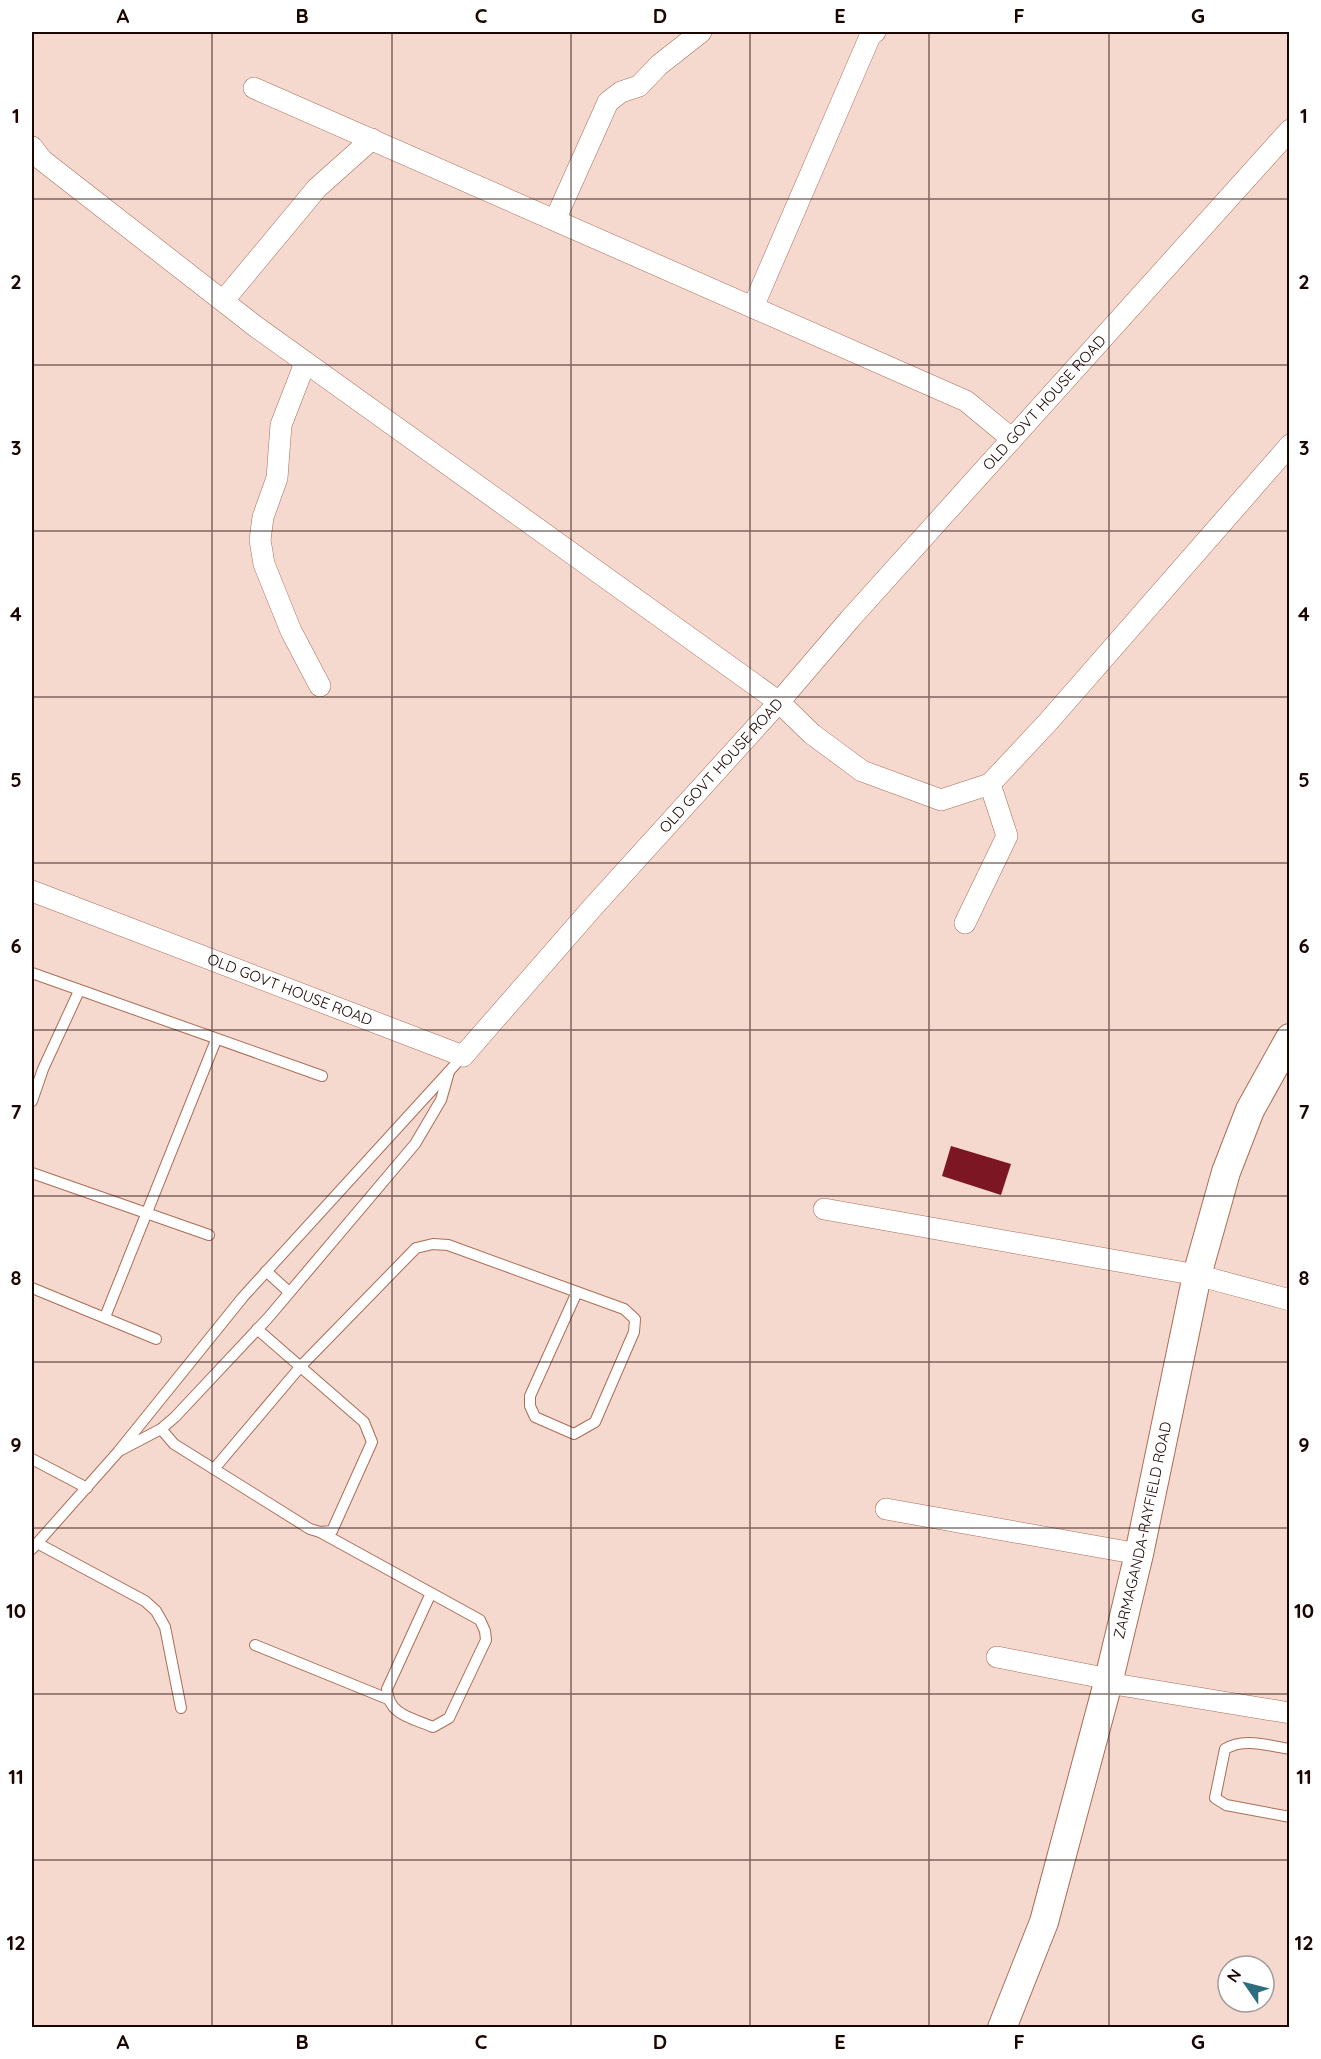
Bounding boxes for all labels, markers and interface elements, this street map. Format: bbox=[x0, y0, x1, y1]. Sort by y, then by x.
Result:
text: A bbox=[117, 3, 130, 28]
text: B bbox=[295, 3, 309, 28]
text: C bbox=[475, 3, 488, 28]
text: D bbox=[653, 3, 667, 28]
text: E bbox=[834, 3, 846, 28]
text: F bbox=[1013, 3, 1025, 28]
text: G bbox=[1191, 3, 1205, 28]
text: 1 bbox=[12, 103, 20, 128]
text: 1 bbox=[1300, 103, 1308, 128]
text: 2 bbox=[10, 269, 22, 294]
text: 2 bbox=[1298, 269, 1310, 294]
street label: OLD GOVT HOUSE ROAD bbox=[978, 331, 1110, 474]
text: 3 bbox=[11, 435, 21, 460]
text: 3 bbox=[1299, 435, 1309, 460]
text: 4 bbox=[10, 601, 22, 626]
text: 4 bbox=[1298, 601, 1310, 626]
street label: OLD GOVT HOUSE ROAD bbox=[655, 694, 787, 837]
text: 5 bbox=[10, 767, 22, 792]
text: 5 bbox=[1298, 767, 1310, 792]
text: 6 bbox=[10, 933, 22, 958]
text: 6 bbox=[1298, 933, 1310, 958]
street label: OLD GOVT HOUSE ROAD bbox=[205, 949, 375, 1029]
text: 7 bbox=[11, 1099, 22, 1124]
text: 7 bbox=[1299, 1099, 1310, 1124]
text: 8 bbox=[11, 1265, 22, 1290]
text: 8 bbox=[1299, 1265, 1310, 1290]
street label: ZARMAGANDA-RAYFIELD ROAD bbox=[1109, 1420, 1175, 1641]
text: 9 bbox=[10, 1432, 22, 1457]
text: 9 bbox=[1298, 1432, 1310, 1457]
text: 10 bbox=[6, 1598, 26, 1623]
text: 10 bbox=[1294, 1598, 1314, 1623]
text: 11 bbox=[8, 1764, 24, 1789]
text: 11 bbox=[1296, 1764, 1312, 1789]
text: 12 bbox=[6, 1930, 26, 1955]
text: 12 bbox=[1294, 1930, 1314, 1955]
north arrow bbox=[1216, 1954, 1276, 2014]
text: N bbox=[1222, 1965, 1245, 1986]
text: A bbox=[117, 2029, 130, 2054]
text: B bbox=[295, 2029, 309, 2054]
text: C bbox=[475, 2029, 488, 2054]
text: D bbox=[653, 2029, 667, 2054]
text: E bbox=[834, 2029, 846, 2054]
text: F bbox=[1013, 2029, 1025, 2054]
text: G bbox=[1191, 2029, 1205, 2054]

